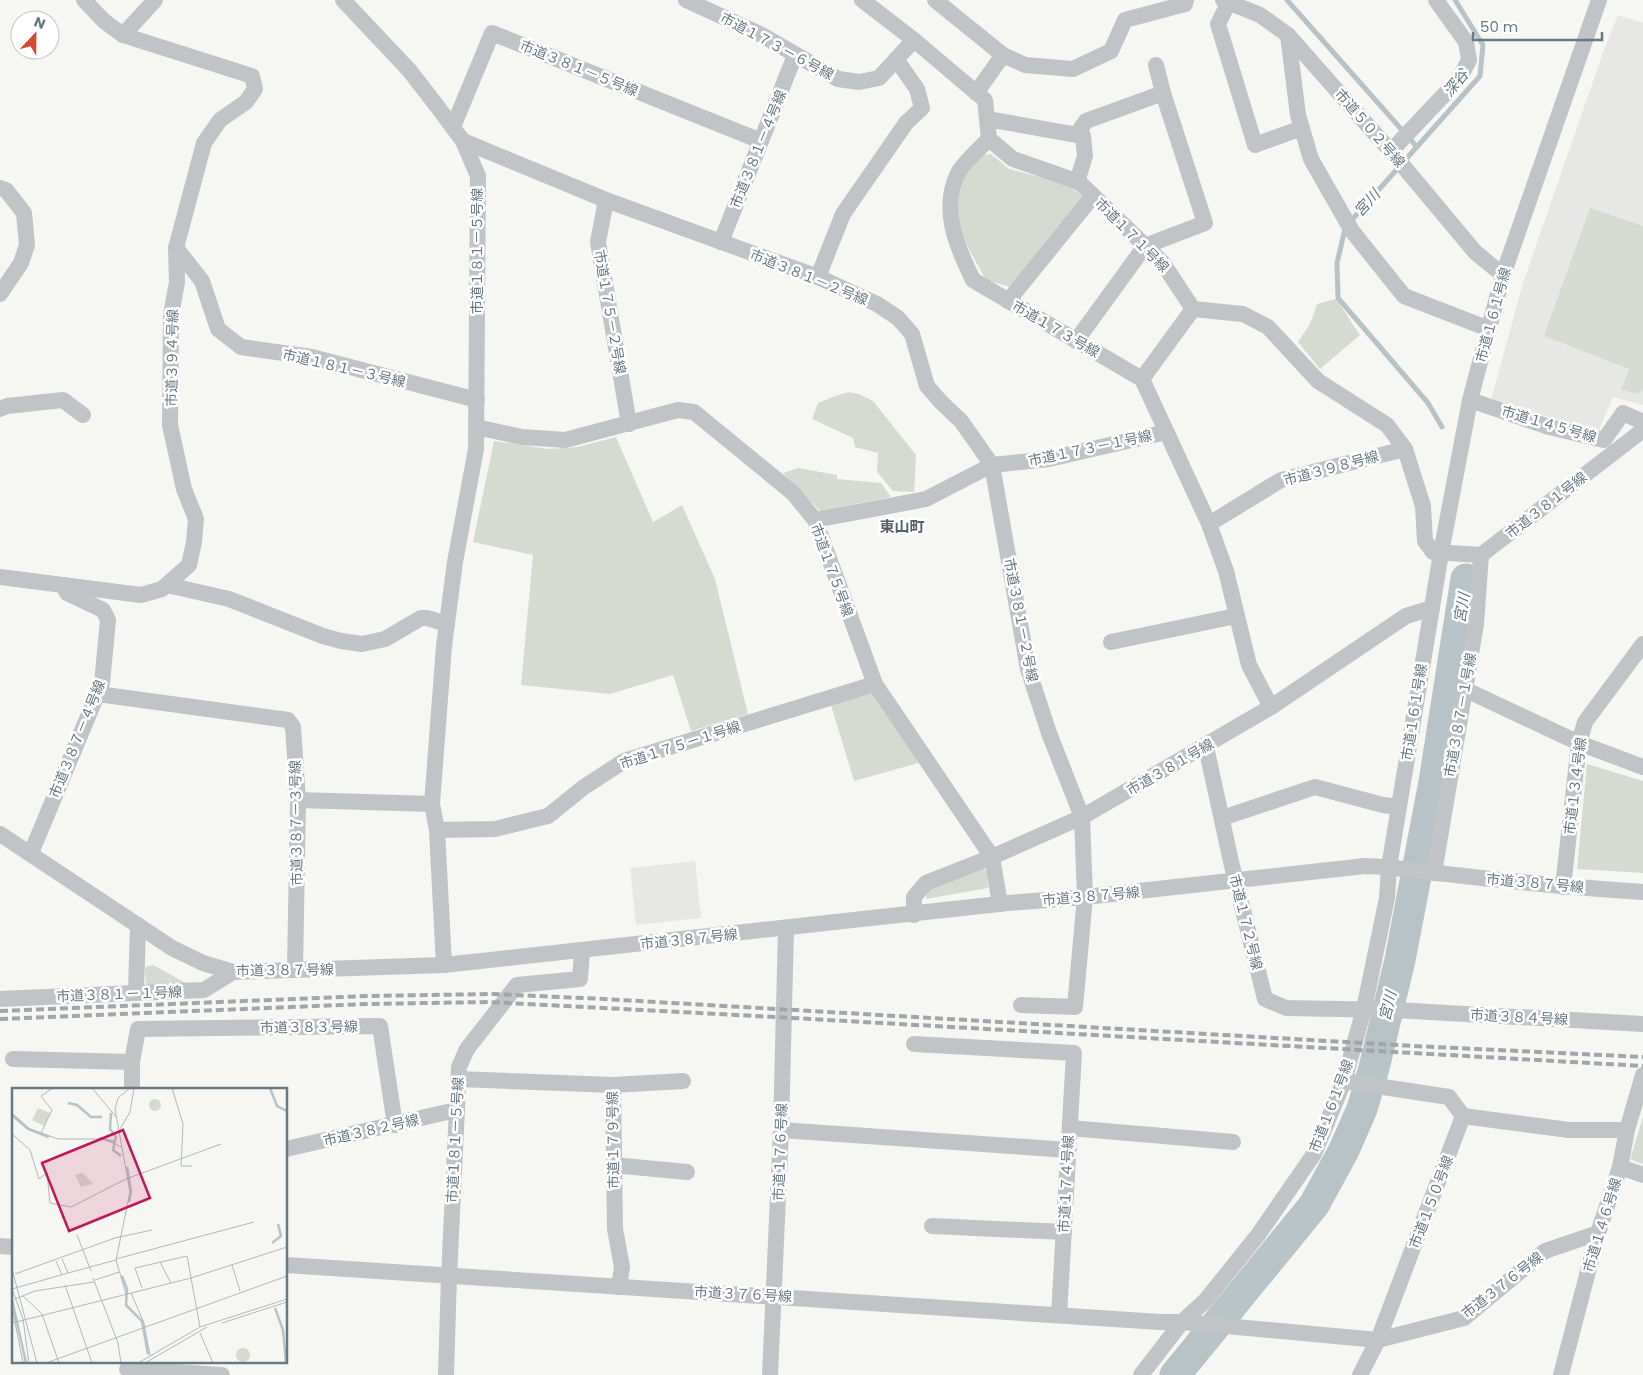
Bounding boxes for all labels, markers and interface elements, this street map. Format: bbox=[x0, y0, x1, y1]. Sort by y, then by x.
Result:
street label: 市道１７３－６号線 bbox=[717, 8, 837, 84]
north arrow bbox=[10, 10, 60, 60]
scale bar bbox=[1473, 10, 1602, 42]
text: N bbox=[31, 12, 48, 34]
text: 50 m bbox=[1480, 16, 1518, 37]
street label: 市道３８１－５号線 bbox=[517, 35, 641, 101]
water label: 深谷 bbox=[1438, 63, 1475, 101]
street label: 市道５０２号線 bbox=[1330, 84, 1410, 172]
street label: 市道３８１－４号線 bbox=[725, 87, 791, 211]
water label: 宮川 bbox=[1349, 183, 1386, 221]
street label: 市道１８１－５号線 bbox=[467, 188, 487, 314]
street label: 市道１７１号線 bbox=[1090, 193, 1174, 277]
street label: 市道３８１－２号線 bbox=[747, 244, 871, 310]
street label: 市道１７５－２号線 bbox=[589, 248, 631, 376]
street label: 市道１６１号線 bbox=[1471, 265, 1515, 365]
street label: 市道１７３号線 bbox=[1009, 296, 1103, 362]
street label: 市道３９４号線 bbox=[161, 309, 183, 407]
street label: 市道１８１－３号線 bbox=[280, 344, 408, 392]
street label: 市道１４５号線 bbox=[1499, 401, 1599, 447]
street label: 市道１７３－１号線 bbox=[1026, 425, 1154, 471]
street label: 市道３９８号線 bbox=[1281, 446, 1381, 490]
street label: 市道３８１号線 bbox=[1501, 467, 1591, 543]
district label: 東山町 bbox=[879, 516, 925, 537]
street label: 市道１７５号線 bbox=[806, 521, 858, 619]
street label: 市道３８１－２号線 bbox=[999, 556, 1043, 684]
water label: 宮川 bbox=[1449, 589, 1475, 624]
street label: 市道３８７－１号線 bbox=[1439, 651, 1481, 779]
street label: 市道１６１号線 bbox=[1396, 662, 1432, 762]
street label: 市道３８７－４号線 bbox=[44, 677, 110, 801]
street label: 市道１７５－１号線 bbox=[617, 716, 743, 774]
street label: 市道３８１号線 bbox=[1123, 734, 1217, 800]
street label: 市道１３４号線 bbox=[1559, 736, 1591, 836]
street label: 市道３８７－３号線 bbox=[285, 760, 307, 886]
street label: 市道３８７号線 bbox=[1485, 869, 1585, 897]
street label: 市道１７２号線 bbox=[1224, 872, 1268, 972]
street label: 市道３８７号線 bbox=[1041, 882, 1141, 910]
street label: 市道３８７号線 bbox=[639, 924, 739, 954]
street label: 市道３８７号線 bbox=[236, 959, 334, 981]
street label: 市道３８１－１号線 bbox=[56, 982, 182, 1006]
water label: 宮川 bbox=[1374, 987, 1402, 1023]
street label: 市道３８４号線 bbox=[1470, 1004, 1568, 1030]
street label: 市道３８３号線 bbox=[260, 1016, 358, 1038]
street label: 市道１６１号線 bbox=[1304, 1057, 1358, 1155]
street label: 市道１８１－５号線 bbox=[442, 1077, 468, 1203]
inset map bbox=[12, 1088, 288, 1362]
street label: 市道１７９号線 bbox=[602, 1091, 624, 1189]
street label: 市道１７６号線 bbox=[768, 1103, 792, 1201]
street label: 市道３８２号線 bbox=[321, 1109, 421, 1151]
street label: 市道１７４号線 bbox=[1053, 1135, 1079, 1233]
street label: 市道１５０号線 bbox=[1404, 1153, 1458, 1251]
street label: 市道１４６号線 bbox=[1578, 1175, 1626, 1275]
street label: 市道３７６号線 bbox=[1457, 1247, 1547, 1323]
street label: 市道３７６号線 bbox=[694, 1281, 792, 1307]

